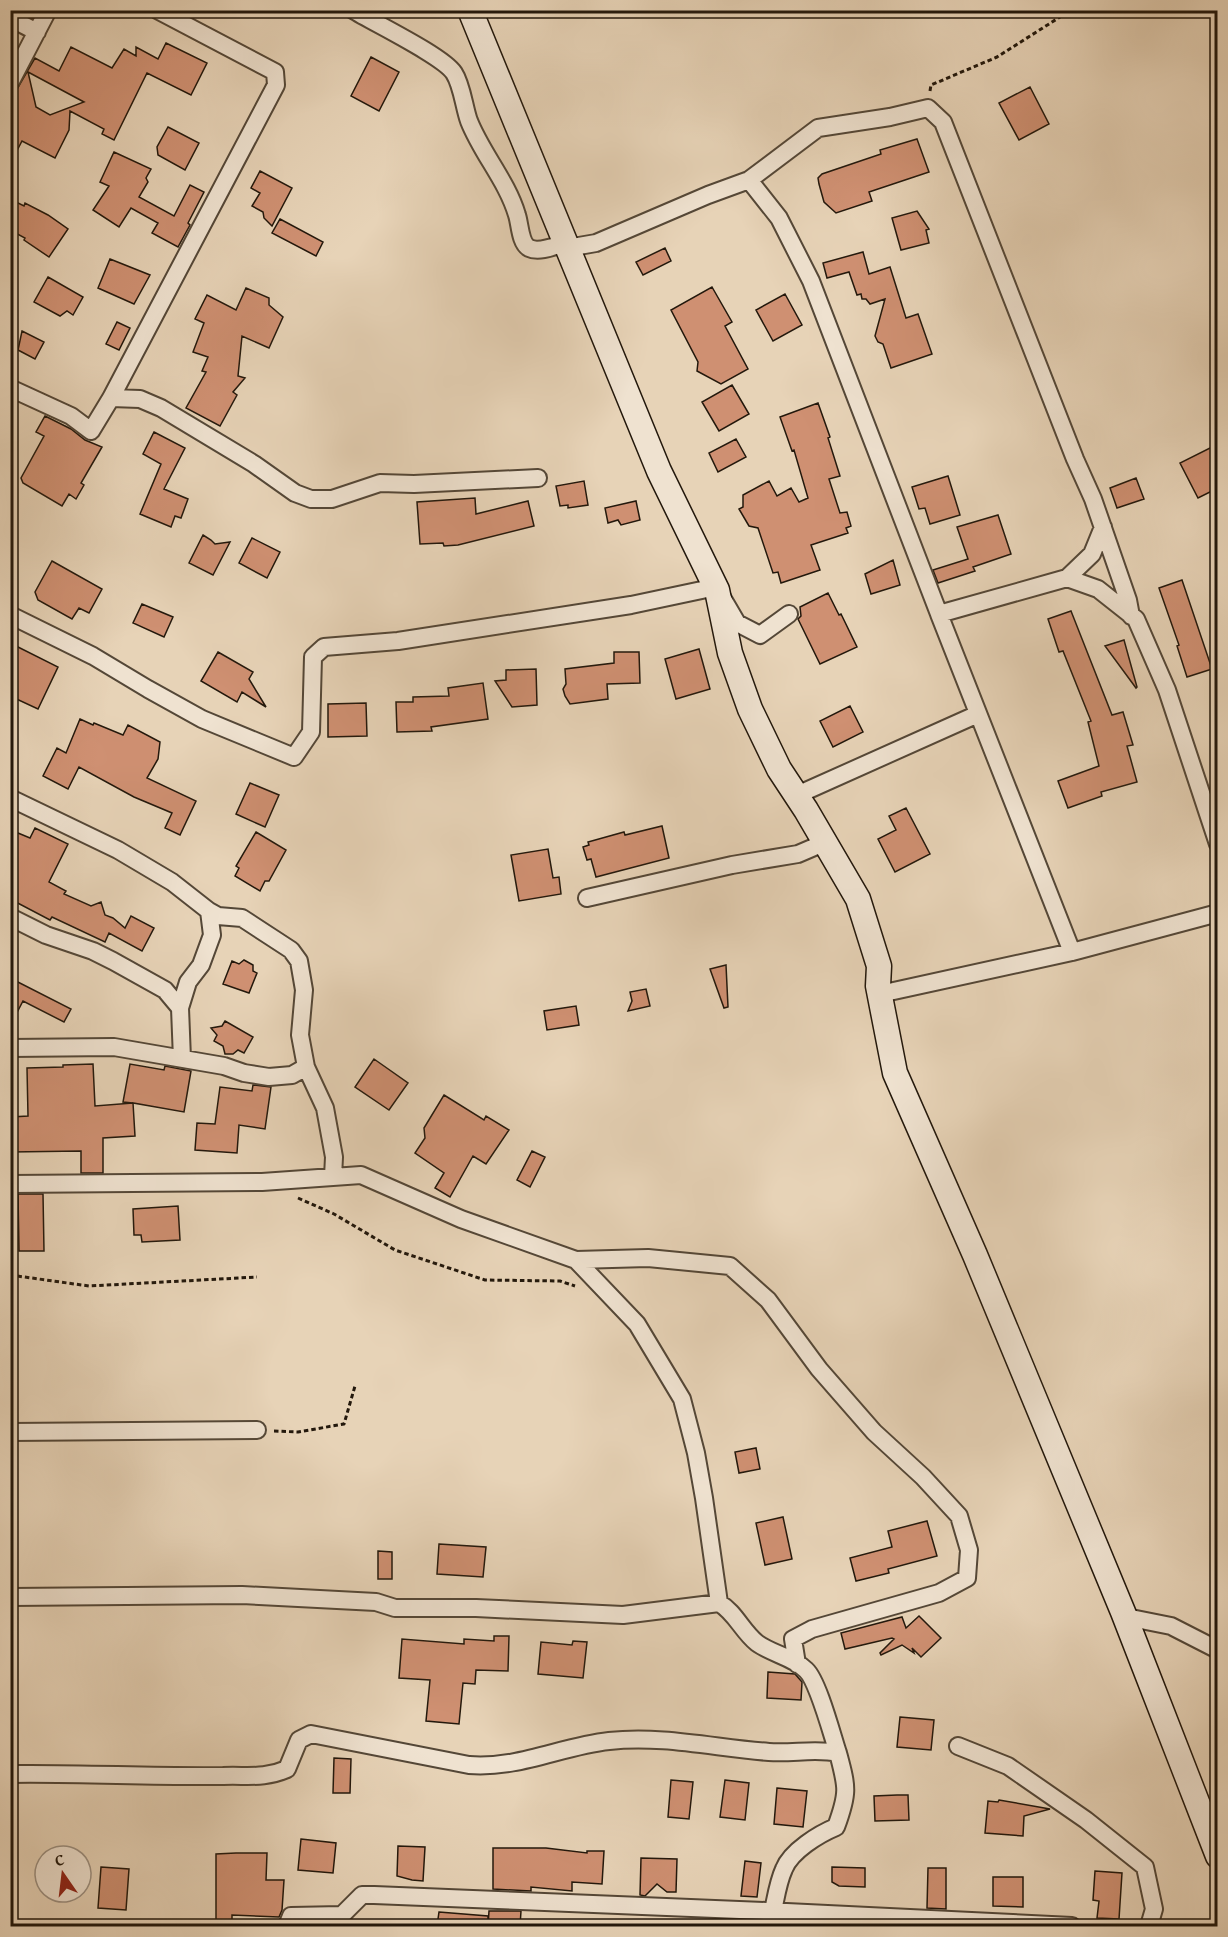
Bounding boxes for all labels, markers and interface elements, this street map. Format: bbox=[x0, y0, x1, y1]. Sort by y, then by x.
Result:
north arrow bbox=[33, 1844, 93, 1904]
text: С bbox=[52, 1847, 67, 1872]

